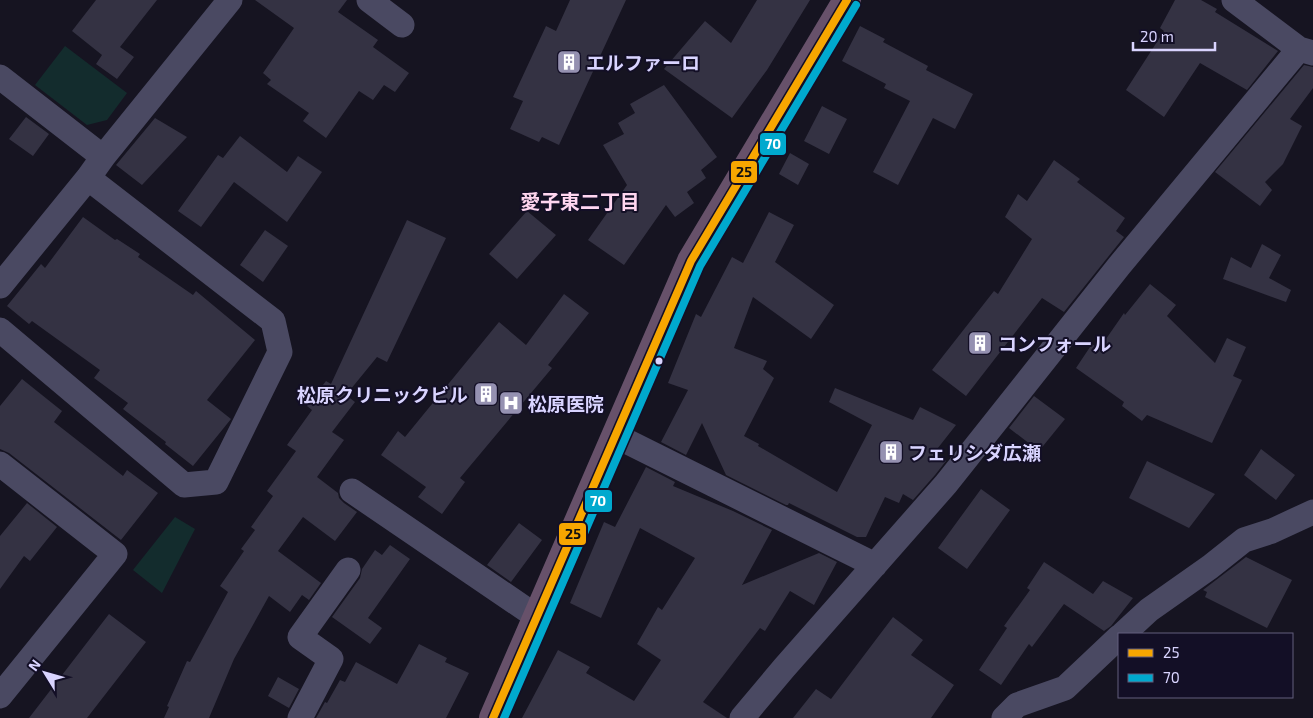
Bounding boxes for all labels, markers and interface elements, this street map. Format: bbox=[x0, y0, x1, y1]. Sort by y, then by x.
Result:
scale bar bbox=[1133, 20, 1216, 52]
text: 20 m bbox=[1140, 27, 1174, 45]
building icon: エルファーロ bbox=[556, 49, 582, 75]
place label: エルファーロ bbox=[586, 51, 700, 74]
line badge: 70 bbox=[759, 132, 787, 156]
text: 70 bbox=[765, 135, 781, 152]
line badge: 25 bbox=[730, 160, 758, 184]
text: 25 bbox=[736, 163, 752, 180]
district label: 愛子東二丁目 bbox=[520, 189, 640, 213]
building icon: コンフォール bbox=[967, 330, 993, 356]
place label: コンフォール bbox=[998, 332, 1111, 355]
unlabelled marker bbox=[654, 356, 664, 366]
building icon: 松原クリニックビル bbox=[473, 381, 499, 407]
place label: 松原クリニックビル bbox=[297, 383, 468, 406]
hospital icon: 松原医院 bbox=[498, 390, 524, 416]
place label: 松原医院 bbox=[528, 392, 604, 415]
building icon: フェリシダ広瀬 bbox=[878, 439, 904, 465]
place label: フェリシダ広瀬 bbox=[908, 441, 1041, 464]
line badge: 70 bbox=[584, 489, 613, 513]
text: 70 bbox=[590, 492, 606, 509]
line badge: 25 bbox=[558, 522, 587, 546]
text: 25 bbox=[565, 525, 581, 542]
legend bbox=[1118, 633, 1293, 698]
text: 25 bbox=[1163, 643, 1179, 661]
north arrow bbox=[20, 648, 70, 698]
text: N bbox=[24, 656, 44, 674]
text: 70 bbox=[1163, 668, 1180, 686]

